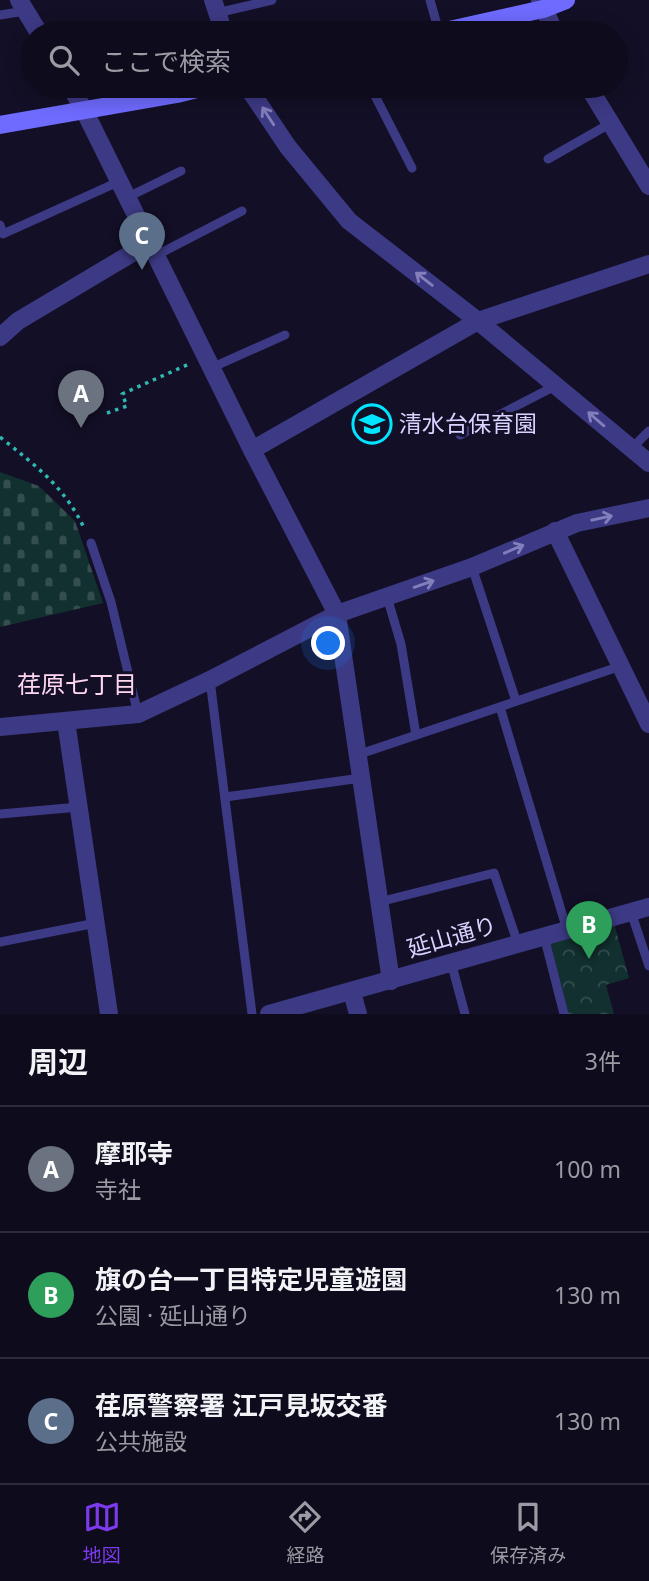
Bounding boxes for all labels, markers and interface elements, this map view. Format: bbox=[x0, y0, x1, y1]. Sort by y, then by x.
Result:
search box bbox=[21, 21, 628, 98]
icon: search bbox=[45, 41, 83, 79]
text: ここで検索 bbox=[101, 43, 231, 79]
one-way arrow bbox=[261, 107, 275, 126]
pin: C bbox=[119, 212, 165, 270]
one-way arrow bbox=[415, 272, 434, 287]
pin: A bbox=[58, 370, 104, 428]
school or university icon: 清水台保育園 bbox=[351, 403, 393, 445]
place label: 清水台保育園 bbox=[399, 407, 537, 439]
one-way arrow bbox=[588, 411, 606, 427]
one-way arrow bbox=[590, 511, 613, 524]
one-way arrow bbox=[503, 542, 524, 555]
one-way arrow bbox=[413, 577, 435, 589]
your location bbox=[311, 626, 345, 660]
district label: 荏原七丁目 bbox=[17, 667, 137, 700]
pin: B bbox=[566, 901, 612, 959]
street label: 延山通り bbox=[403, 908, 500, 964]
text: 周辺 bbox=[28, 1041, 88, 1082]
text: 3件 bbox=[585, 1045, 621, 1077]
text: 摩耶寺 bbox=[95, 1135, 173, 1171]
text: A bbox=[43, 1153, 59, 1185]
text: 100 m bbox=[554, 1153, 621, 1185]
text: 寺社 bbox=[95, 1173, 141, 1205]
text: 旗の台一丁目特定児童遊園 bbox=[95, 1261, 407, 1297]
text: B bbox=[43, 1279, 59, 1311]
text: 130 m bbox=[554, 1279, 621, 1311]
text: 公園 · 延山通り bbox=[95, 1299, 251, 1331]
text: 荏原警察署 江戸見坂交番 bbox=[95, 1387, 388, 1423]
text: C bbox=[44, 1405, 58, 1437]
text: 130 m bbox=[554, 1405, 621, 1437]
text: 公共施設 bbox=[95, 1425, 187, 1457]
tab: 地図 bbox=[83, 1498, 121, 1568]
tab: 経路 bbox=[286, 1498, 324, 1568]
tab: 保存済み bbox=[490, 1498, 566, 1568]

